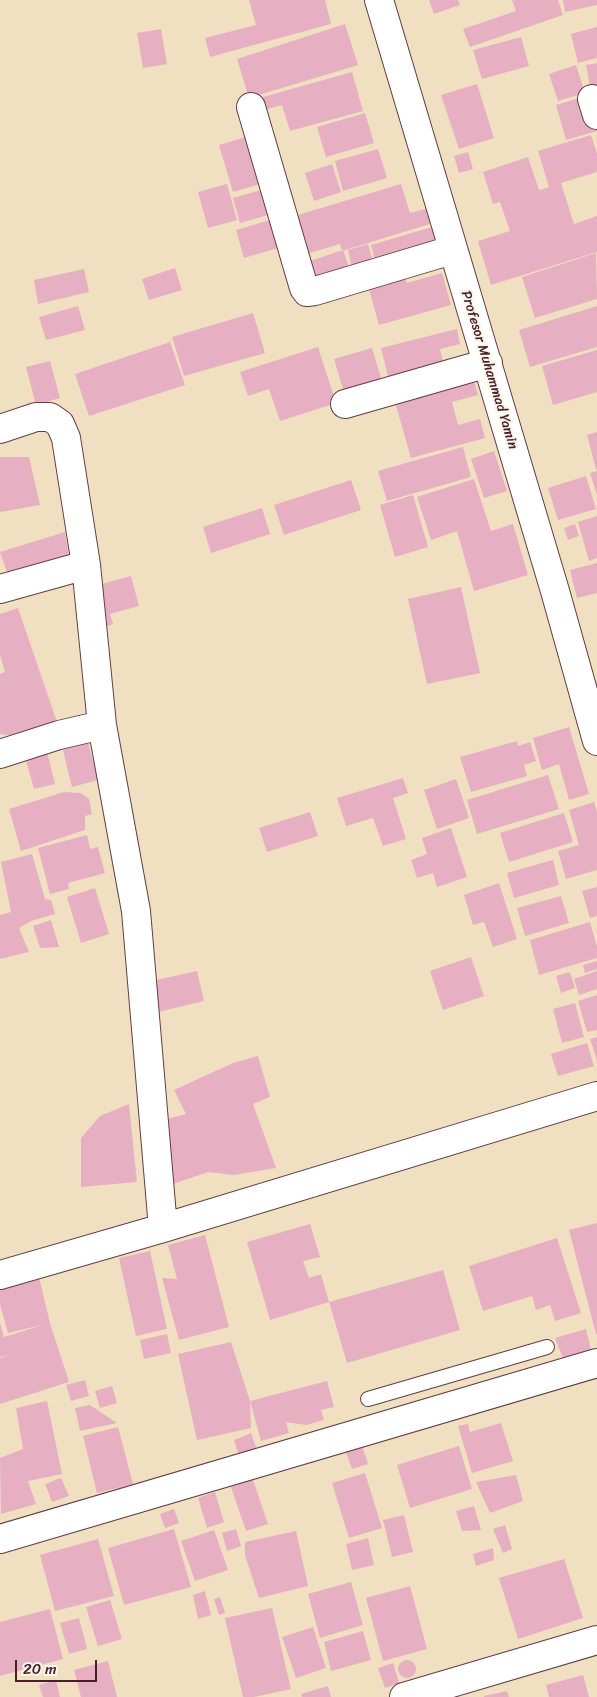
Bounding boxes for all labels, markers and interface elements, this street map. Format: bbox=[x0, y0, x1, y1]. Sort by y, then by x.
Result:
street label: Profesor Muhammad Yamin bbox=[457, 289, 521, 451]
scale bar bbox=[18, 1650, 100, 1682]
text: 20 m bbox=[23, 1656, 57, 1682]

